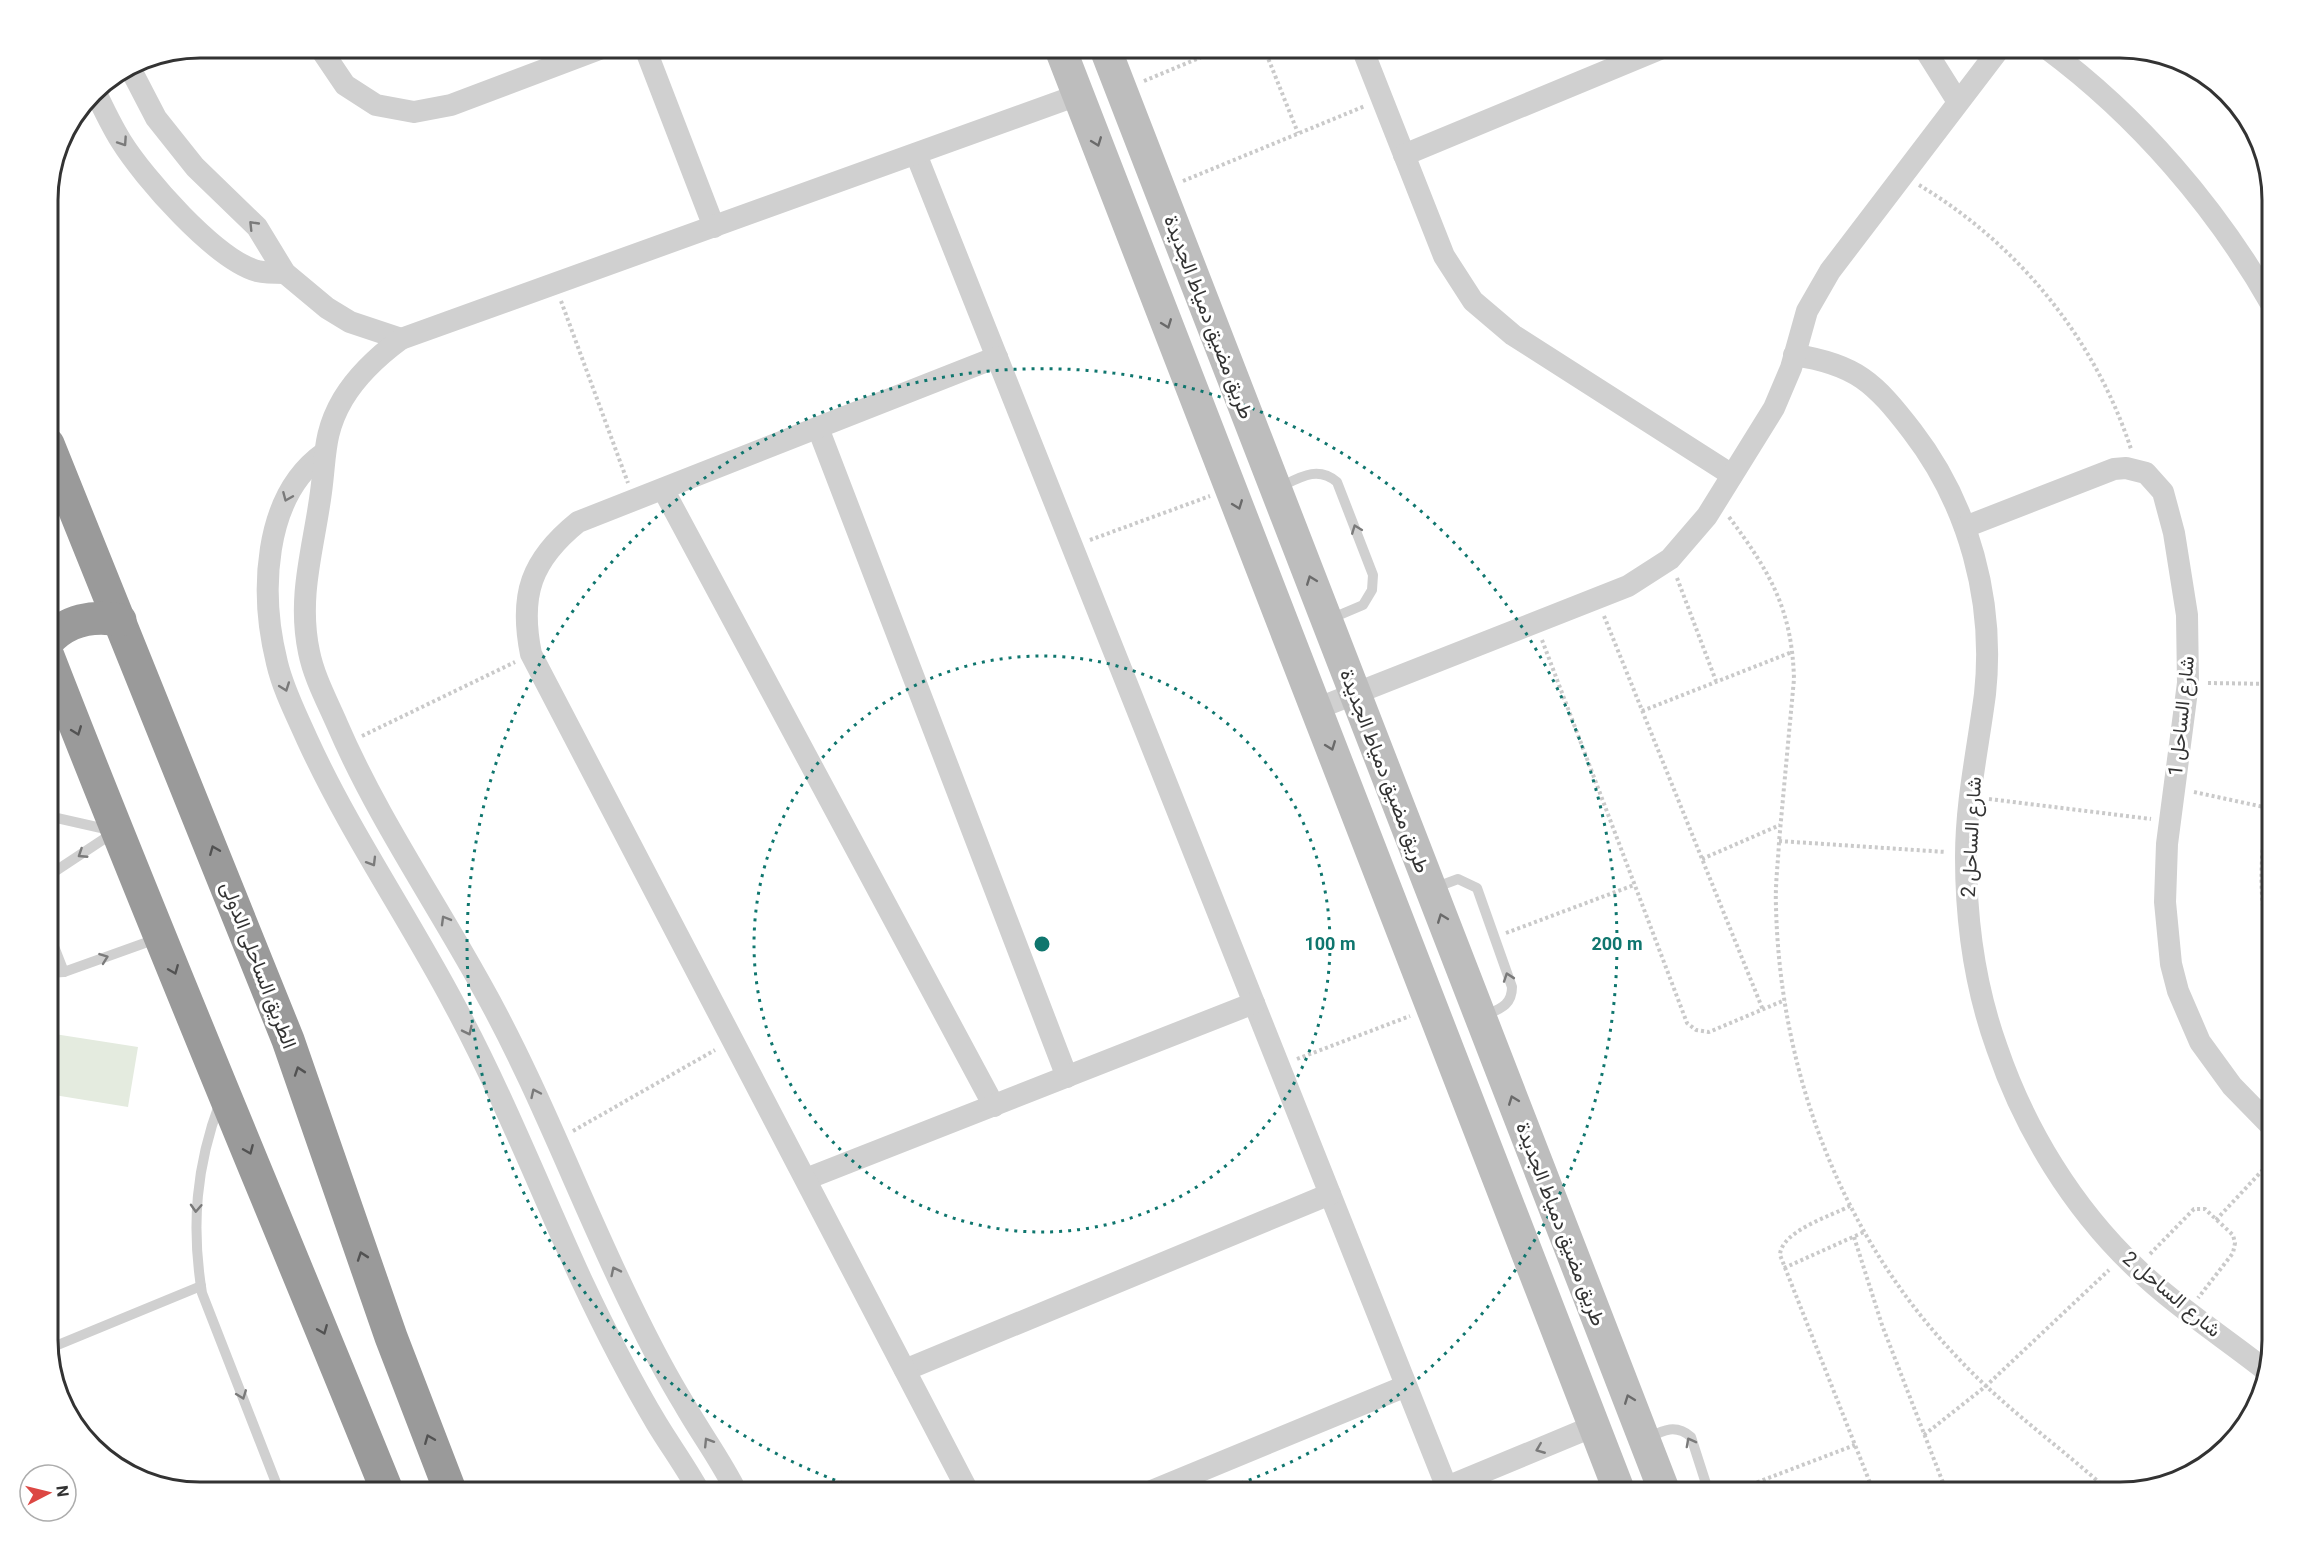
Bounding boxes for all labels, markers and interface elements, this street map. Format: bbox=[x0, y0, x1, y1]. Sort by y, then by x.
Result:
one-way arrow bbox=[116, 136, 127, 147]
one-way arrow bbox=[1089, 136, 1102, 147]
street label: طريق مضيق دمياط الجديدة bbox=[1158, 212, 1259, 423]
one-way arrow bbox=[249, 221, 260, 231]
one-way arrow bbox=[1160, 317, 1172, 328]
one-way arrow bbox=[282, 491, 294, 502]
one-way arrow bbox=[1230, 500, 1243, 510]
one-way arrow bbox=[1350, 524, 1363, 535]
one-way arrow bbox=[1306, 575, 1318, 586]
street label: شارع الساحل 1 bbox=[2163, 655, 2201, 777]
street label: طريق مضيق دمياط الجديدة bbox=[1334, 666, 1435, 877]
one-way arrow bbox=[278, 682, 291, 692]
one-way arrow bbox=[70, 724, 82, 735]
one-way arrow bbox=[1323, 740, 1336, 751]
street label: شارع الساحل 2 bbox=[1956, 776, 1988, 898]
one-way arrow bbox=[209, 845, 221, 856]
one-way arrow bbox=[78, 846, 88, 858]
one-way arrow bbox=[365, 856, 377, 866]
street label: الطريق الساحلى الدولى bbox=[215, 878, 302, 1052]
one-way arrow bbox=[1437, 913, 1450, 924]
one-way arrow bbox=[441, 916, 452, 927]
text: 100 m bbox=[1304, 933, 1356, 954]
text: 200 m bbox=[1591, 933, 1643, 954]
centre of rings bbox=[1032, 934, 1052, 954]
one-way arrow bbox=[98, 952, 109, 965]
one-way arrow bbox=[167, 963, 179, 974]
one-way arrow bbox=[1503, 973, 1516, 983]
one-way arrow bbox=[461, 1025, 473, 1036]
one-way arrow bbox=[294, 1066, 306, 1077]
one-way arrow bbox=[531, 1089, 543, 1100]
one-way arrow bbox=[1507, 1095, 1520, 1106]
street label: طريق مضيق دمياط الجديدة bbox=[1510, 1119, 1611, 1330]
one-way arrow bbox=[242, 1143, 254, 1154]
one-way arrow bbox=[189, 1204, 202, 1213]
street label: شارع الساحل 2 bbox=[2117, 1246, 2226, 1344]
one-way arrow bbox=[357, 1251, 370, 1262]
one-way arrow bbox=[610, 1267, 622, 1278]
one-way arrow bbox=[316, 1324, 328, 1335]
one-way arrow bbox=[235, 1389, 247, 1400]
one-way arrow bbox=[1624, 1395, 1636, 1406]
one-way arrow bbox=[424, 1434, 436, 1445]
one-way arrow bbox=[1686, 1437, 1698, 1448]
one-way arrow bbox=[703, 1438, 715, 1448]
one-way arrow bbox=[1536, 1442, 1547, 1454]
north arrow bbox=[18, 1463, 78, 1523]
text: N bbox=[52, 1484, 73, 1498]

